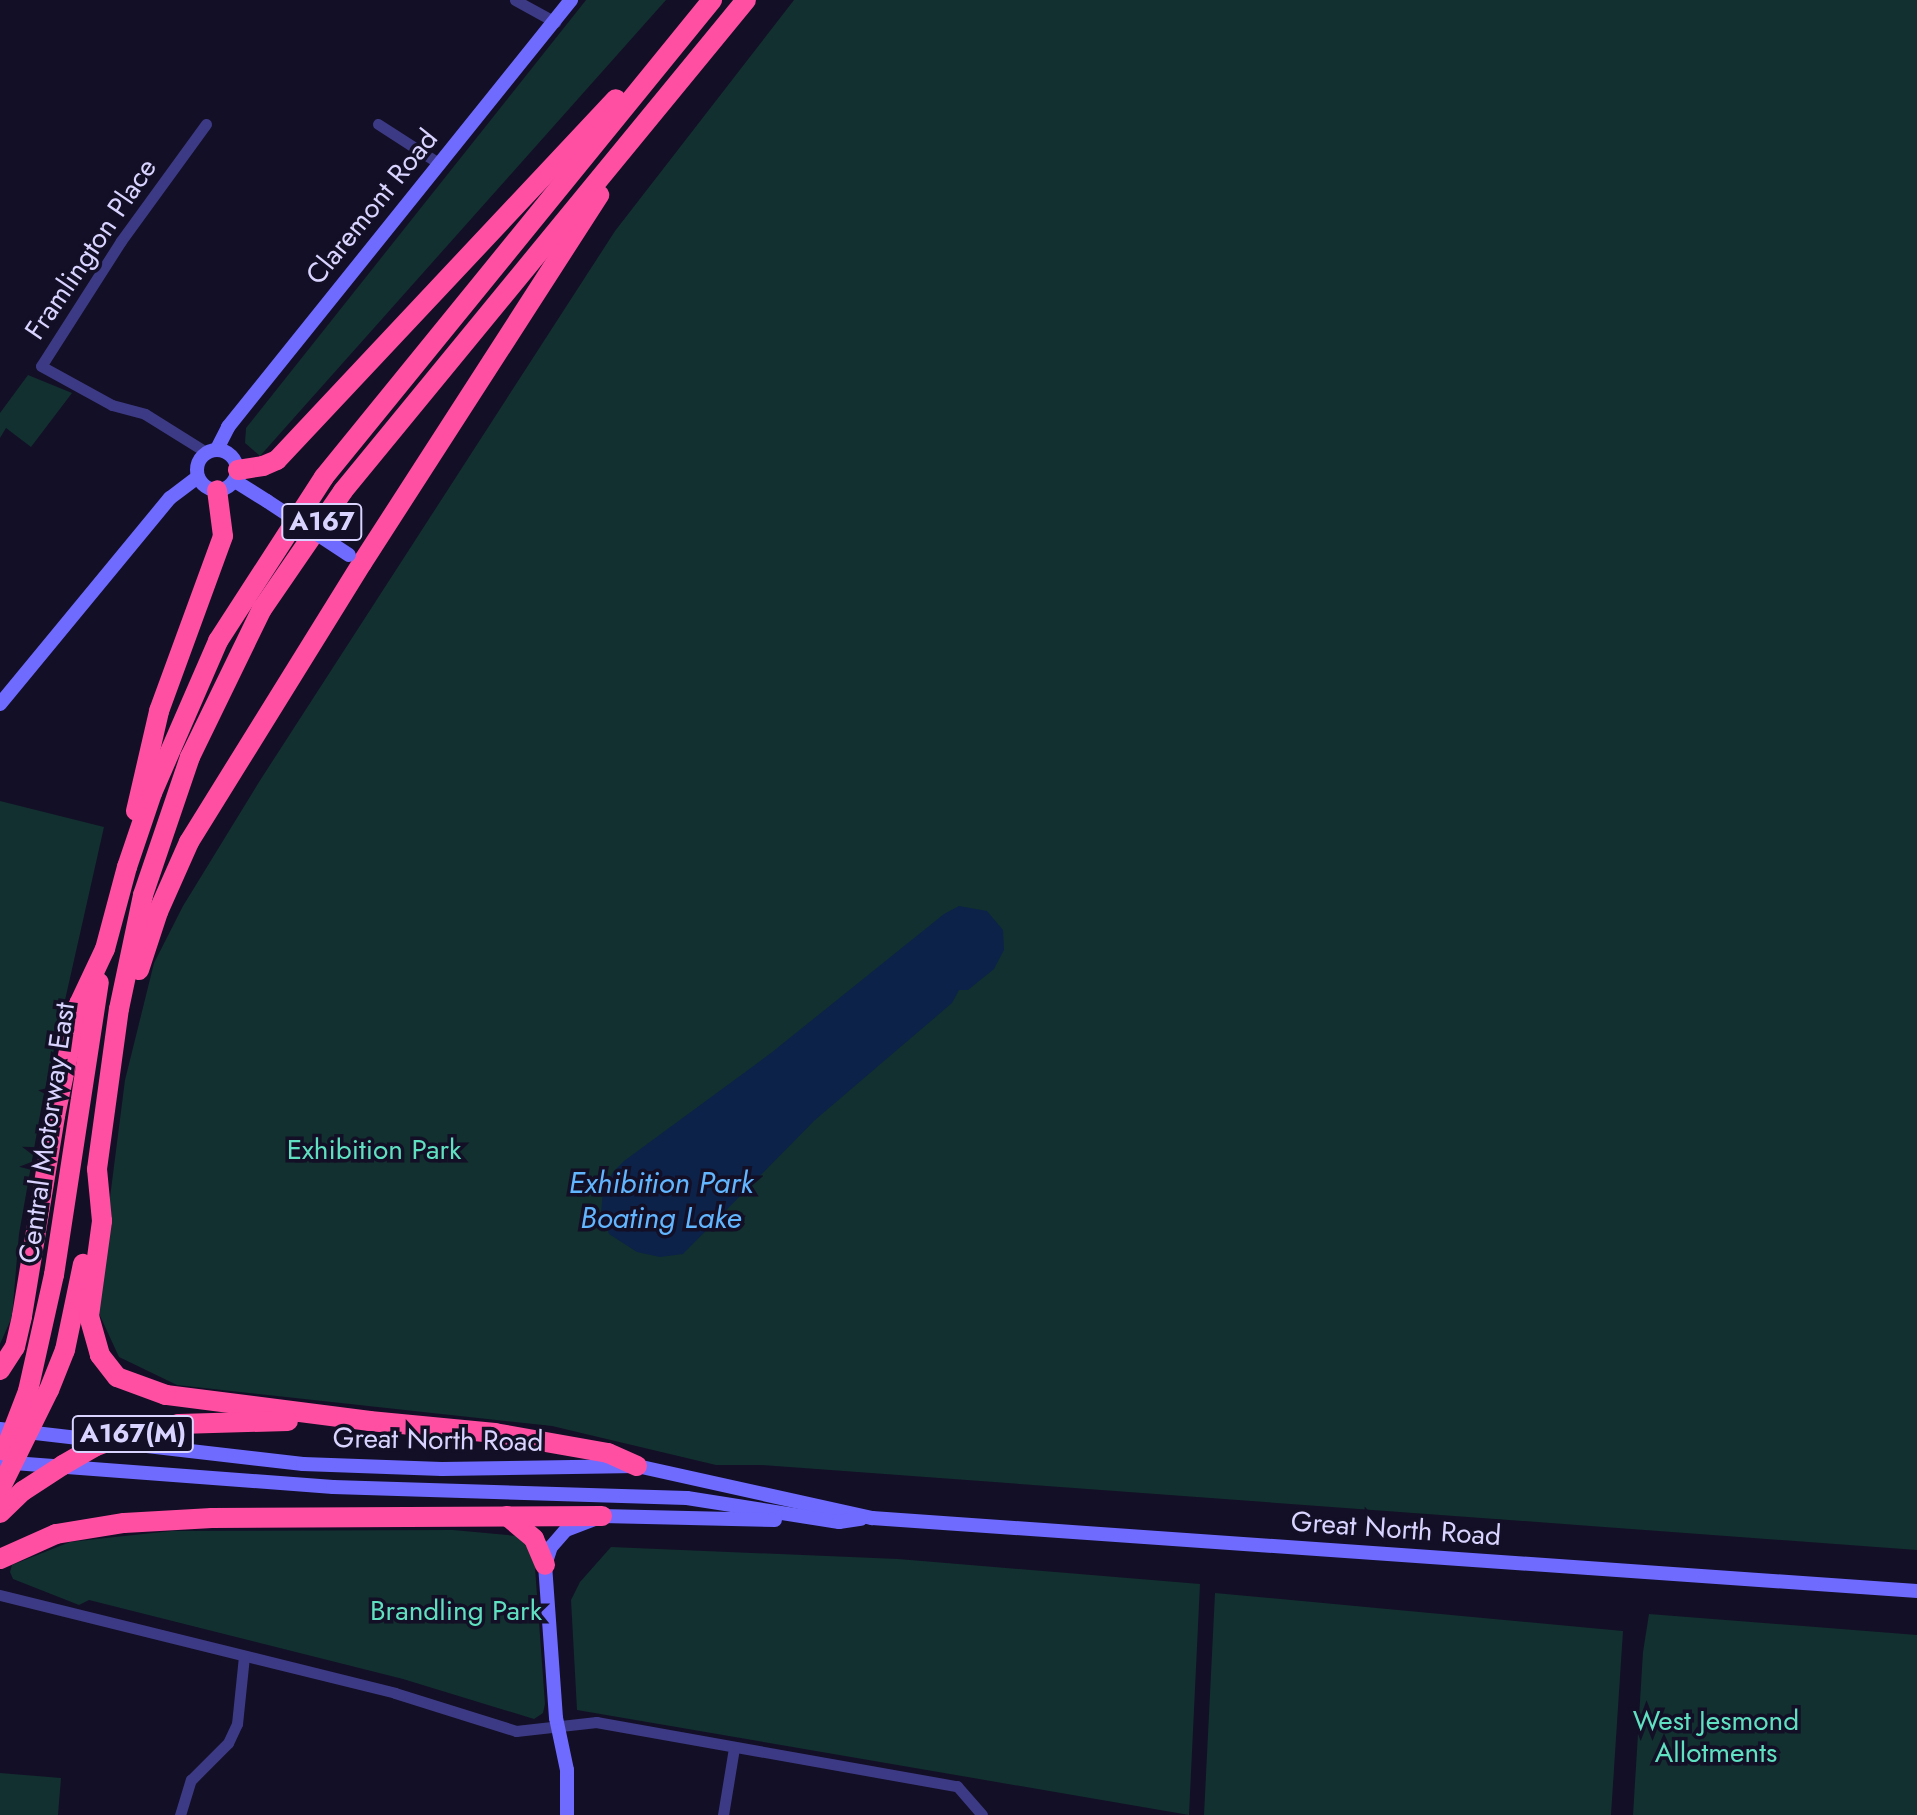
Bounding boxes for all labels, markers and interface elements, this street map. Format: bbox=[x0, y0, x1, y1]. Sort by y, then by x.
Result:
street label: Claremont Road bbox=[299, 123, 445, 291]
street label: Framlington Place bbox=[18, 152, 164, 346]
road number: A167 bbox=[280, 500, 364, 544]
street label: Central Motorway East bbox=[12, 1000, 82, 1266]
park label: Exhibition Park bbox=[287, 1133, 461, 1167]
water label: Exhibition Park Boating Lake bbox=[569, 1165, 753, 1236]
road number: A167(M) bbox=[71, 1412, 195, 1456]
street label: Great North Road bbox=[332, 1421, 544, 1459]
street label: Great North Road bbox=[1290, 1505, 1502, 1553]
park label: Brandling Park bbox=[370, 1594, 542, 1628]
park label: West Jesmond Allotments bbox=[1633, 1704, 1799, 1770]

